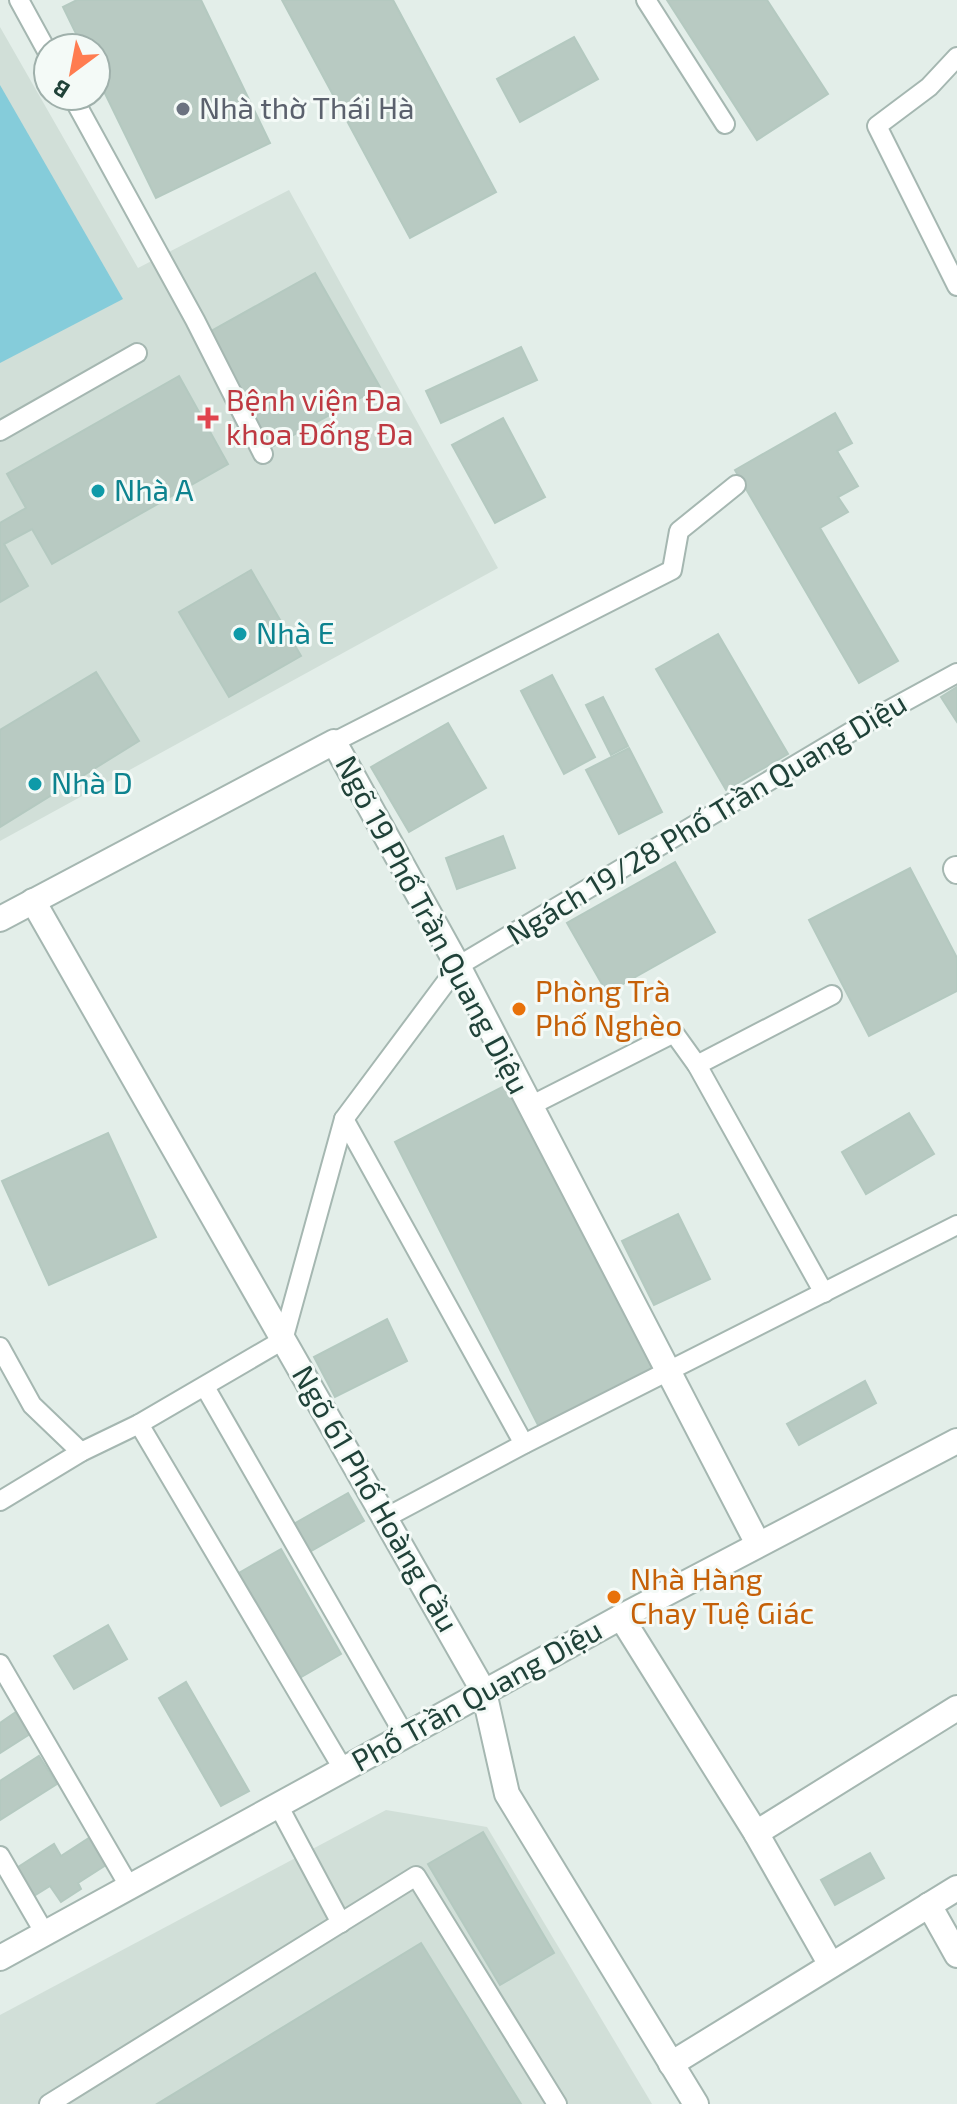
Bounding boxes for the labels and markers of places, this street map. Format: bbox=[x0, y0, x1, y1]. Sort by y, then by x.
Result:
place label: Nhà thờ Thái Hà bbox=[199, 89, 414, 125]
marker: Nhà thờ Thái Hà bbox=[174, 100, 192, 118]
place label: Bệnh viện Đa khoa Đống Đa bbox=[226, 381, 413, 451]
marker: Bệnh viện Đa khoa Đống Đa bbox=[197, 407, 219, 429]
place label: Nhà A bbox=[114, 471, 194, 507]
marker: Nhà A bbox=[89, 482, 107, 500]
place label: Nhà E bbox=[256, 614, 335, 650]
marker: Nhà E bbox=[231, 625, 249, 643]
place label: Nhà D bbox=[51, 764, 133, 800]
marker: Nhà D bbox=[26, 775, 44, 793]
place label: Phòng Trà Phố Nghèo bbox=[535, 972, 682, 1042]
marker: Phòng Trà Phố Nghèo bbox=[510, 1000, 528, 1018]
place label: Nhà Hàng Chay Tuệ Giác bbox=[630, 1560, 814, 1630]
marker: Nhà Hàng Chay Tuệ Giác bbox=[605, 1588, 623, 1606]

